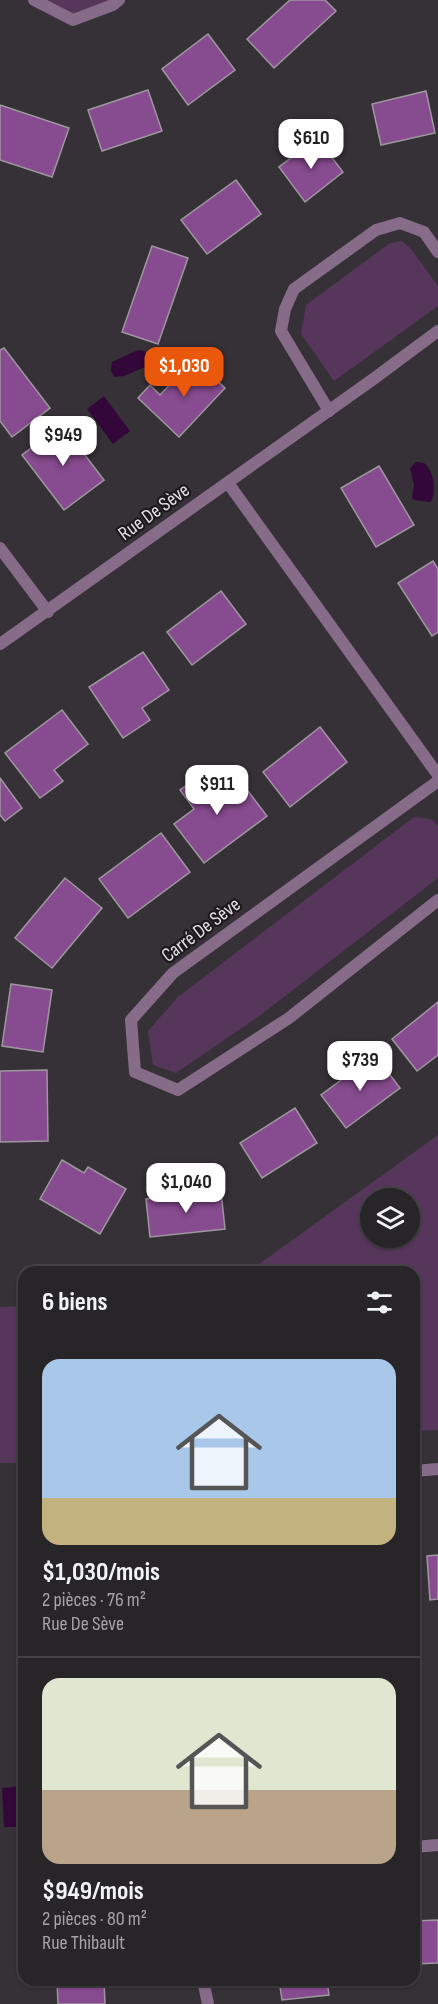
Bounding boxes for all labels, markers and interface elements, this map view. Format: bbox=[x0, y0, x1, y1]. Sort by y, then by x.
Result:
pin: $610 bbox=[275, 119, 347, 170]
text: $610 bbox=[293, 126, 330, 150]
pin: $1,030 bbox=[135, 347, 233, 398]
text: $1,030 bbox=[159, 354, 209, 378]
pin: $949 bbox=[27, 416, 99, 467]
text: $949 bbox=[44, 423, 82, 447]
street label: Rue De Sève bbox=[114, 478, 194, 546]
pin: $911 bbox=[181, 765, 253, 816]
text: $911 bbox=[199, 772, 235, 796]
street label: Carré De Sève bbox=[157, 893, 245, 967]
pin: $739 bbox=[324, 1041, 396, 1092]
text: $739 bbox=[341, 1048, 379, 1072]
pin: $1,040 bbox=[137, 1163, 235, 1214]
text: $1,040 bbox=[160, 1170, 212, 1194]
map controls bbox=[360, 1188, 420, 1248]
button: layers bbox=[360, 1188, 420, 1248]
icon: filters bbox=[363, 1286, 396, 1319]
text: 6 biens bbox=[42, 1287, 108, 1318]
icon: home bbox=[165, 1398, 273, 1506]
text: $1,030/mois bbox=[42, 1557, 160, 1588]
text: 2 pièces · 76 m² bbox=[42, 1588, 146, 1612]
text: Rue De Sève bbox=[42, 1612, 124, 1636]
icon: home bbox=[165, 1717, 273, 1825]
text: $949/mois bbox=[42, 1876, 144, 1907]
text: 2 pièces · 80 m² bbox=[42, 1907, 147, 1931]
text: Rue Thibault bbox=[42, 1931, 125, 1955]

